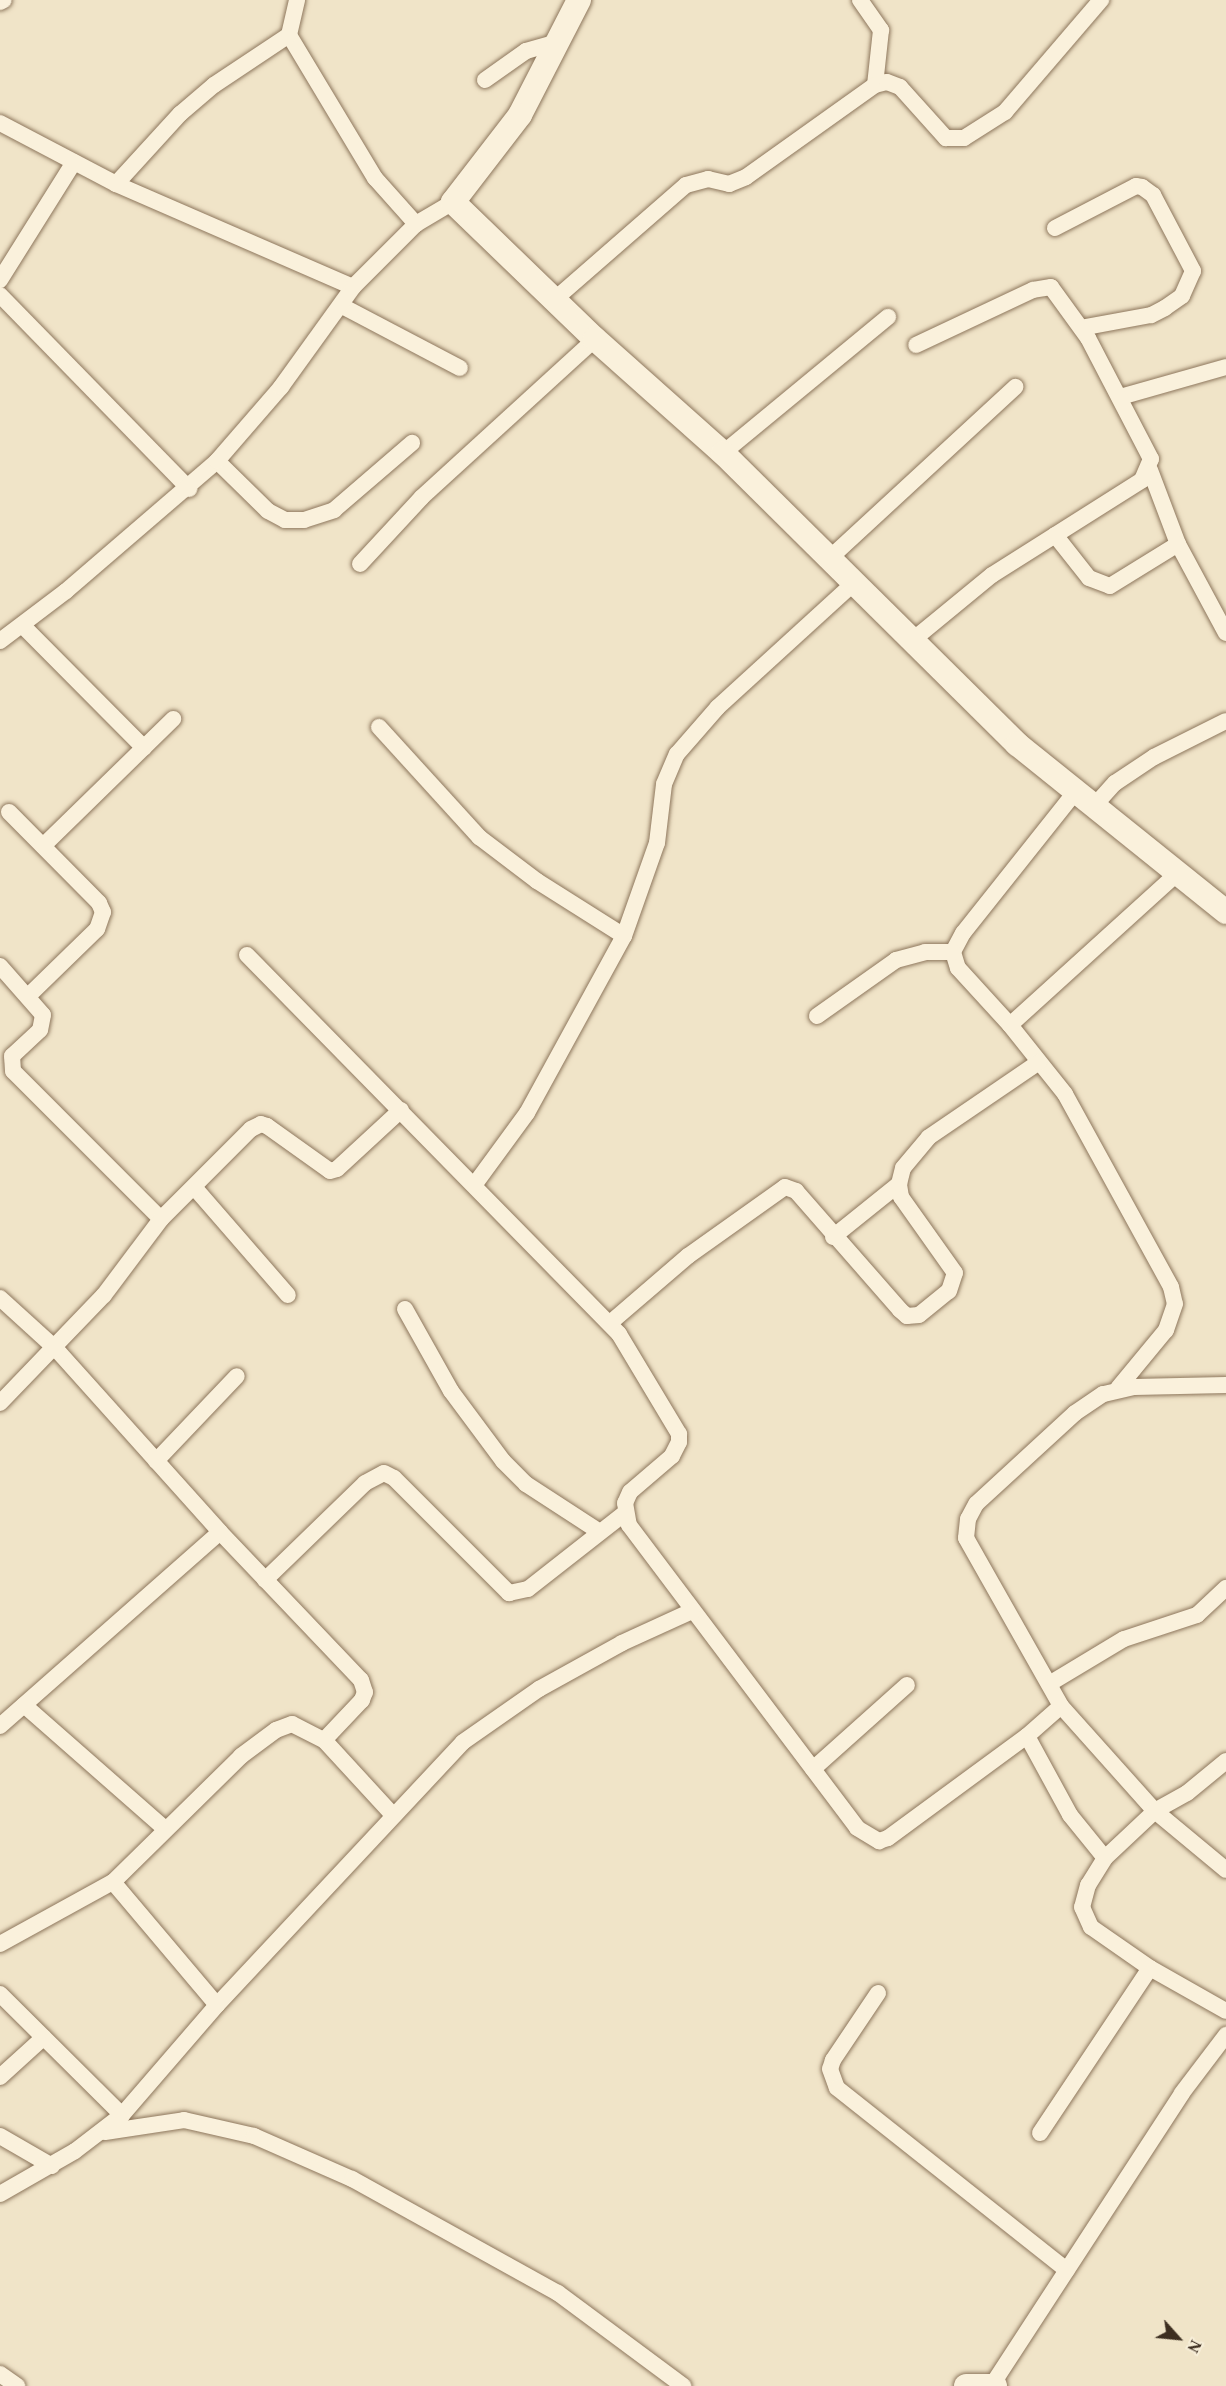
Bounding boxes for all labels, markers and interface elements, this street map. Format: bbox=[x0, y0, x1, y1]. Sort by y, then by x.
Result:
north arrow bbox=[1148, 2308, 1208, 2368]
text: N bbox=[1184, 2337, 1205, 2355]

